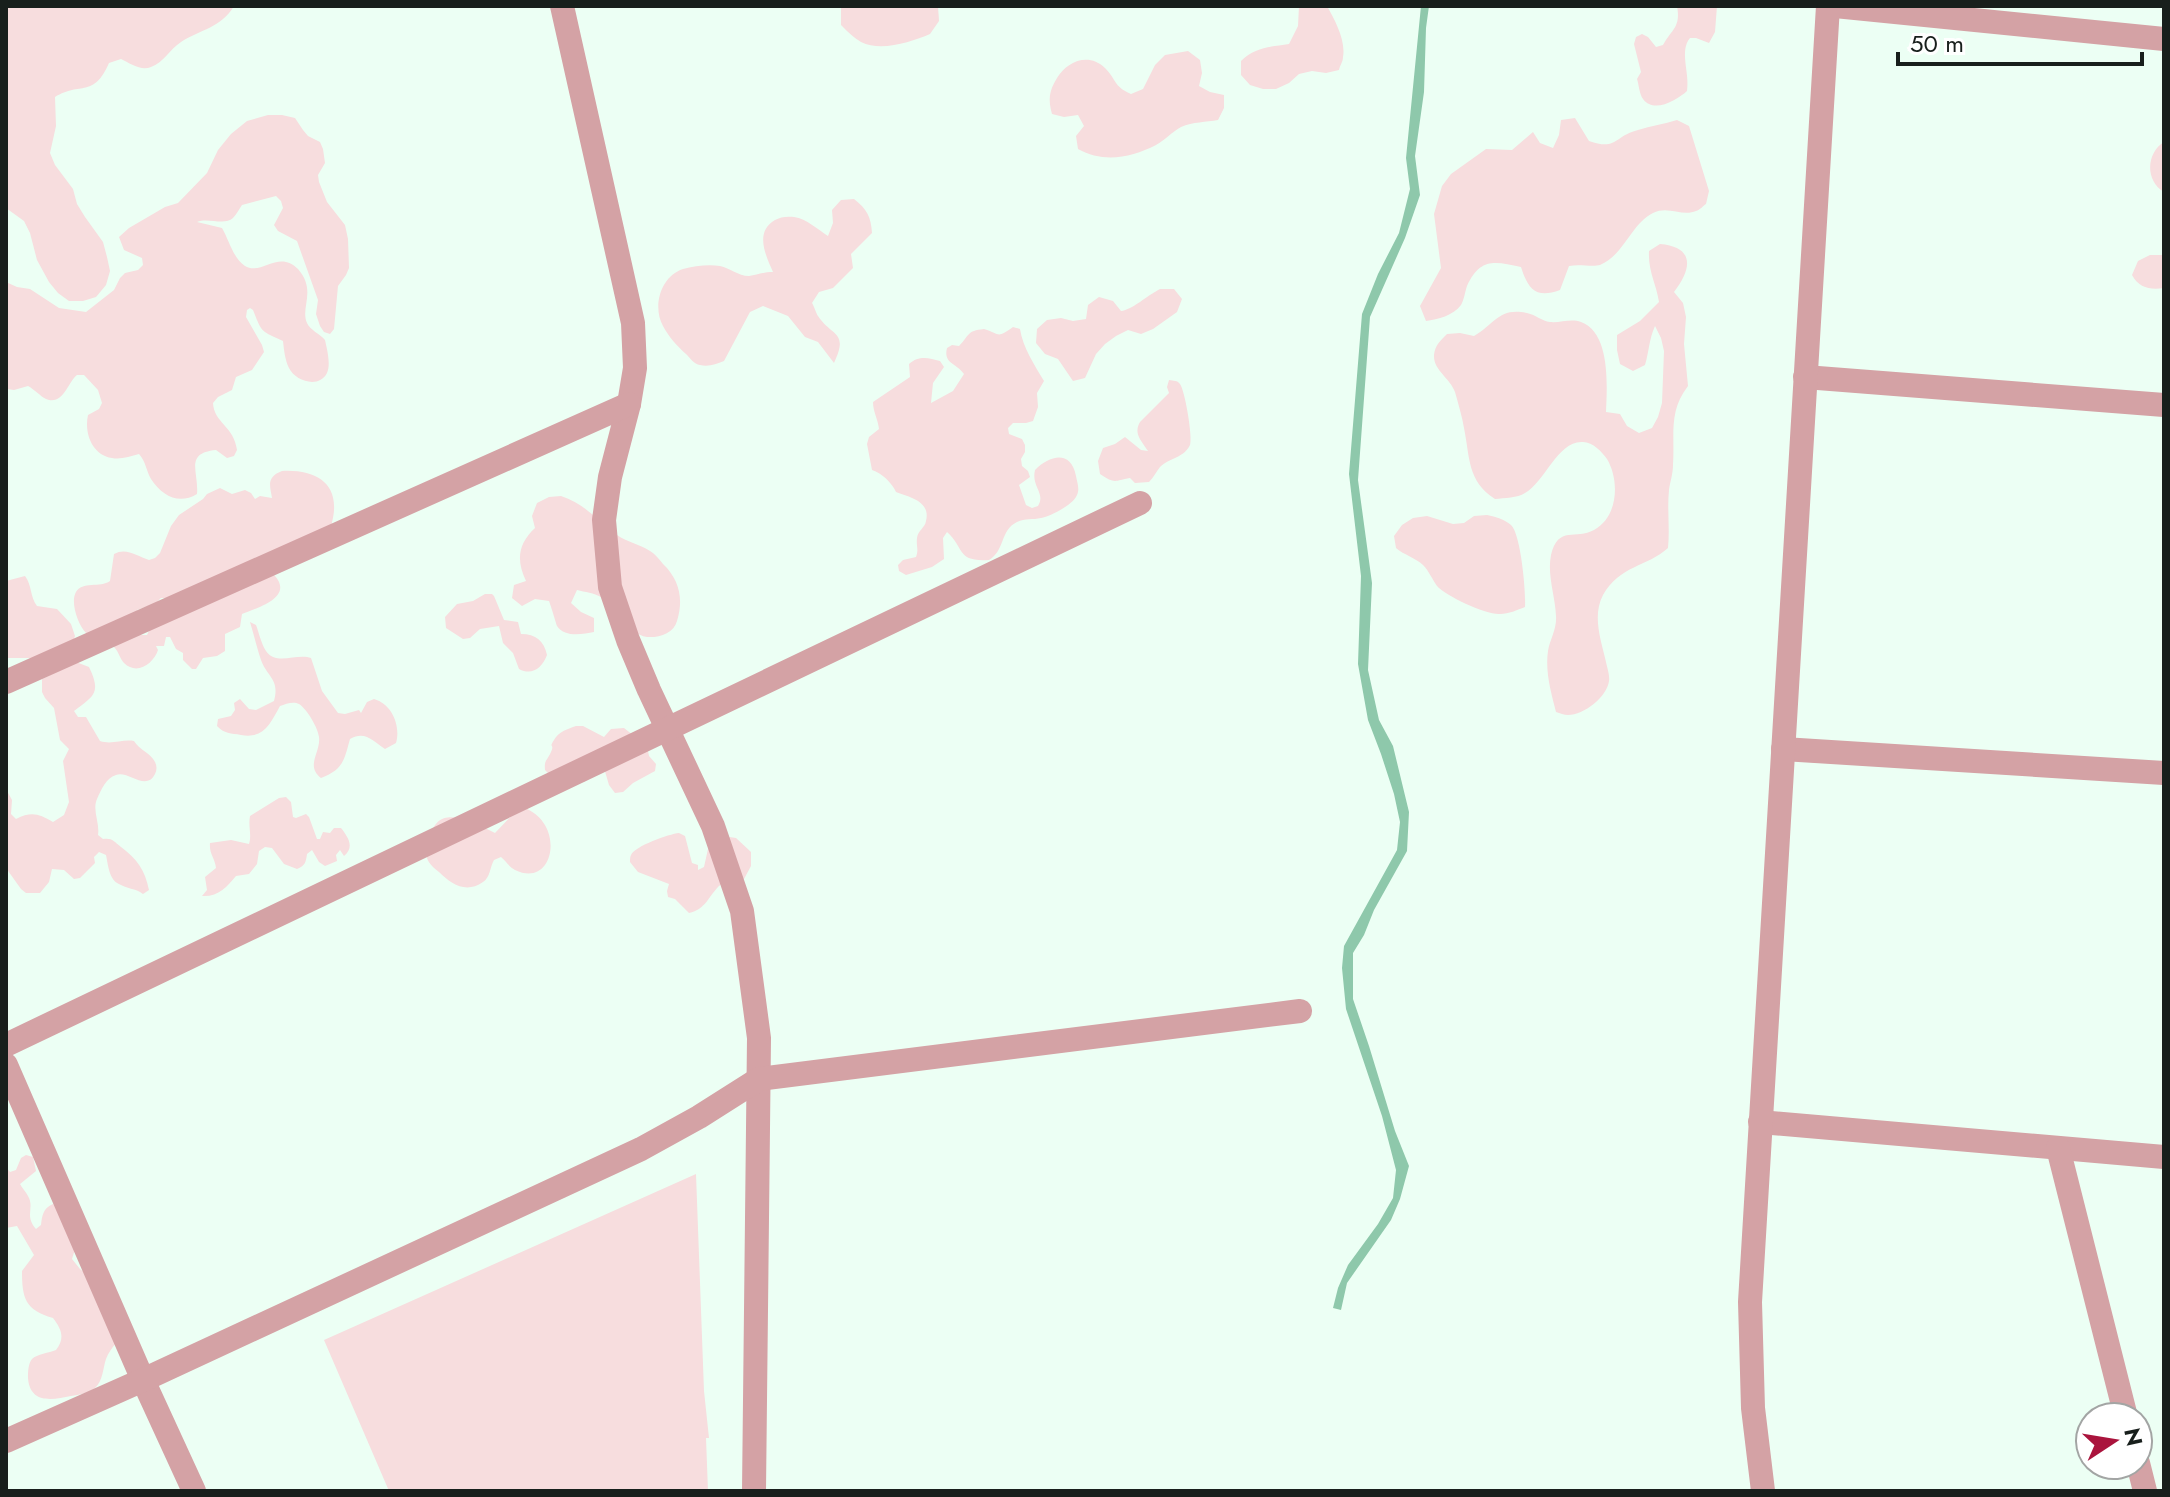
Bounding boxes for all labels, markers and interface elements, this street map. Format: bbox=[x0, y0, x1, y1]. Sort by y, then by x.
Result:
scale bar bbox=[1898, 16, 2142, 66]
text: 50 m bbox=[1910, 26, 1964, 61]
north arrow bbox=[2074, 1401, 2154, 1481]
text: N bbox=[2116, 1425, 2151, 1449]

